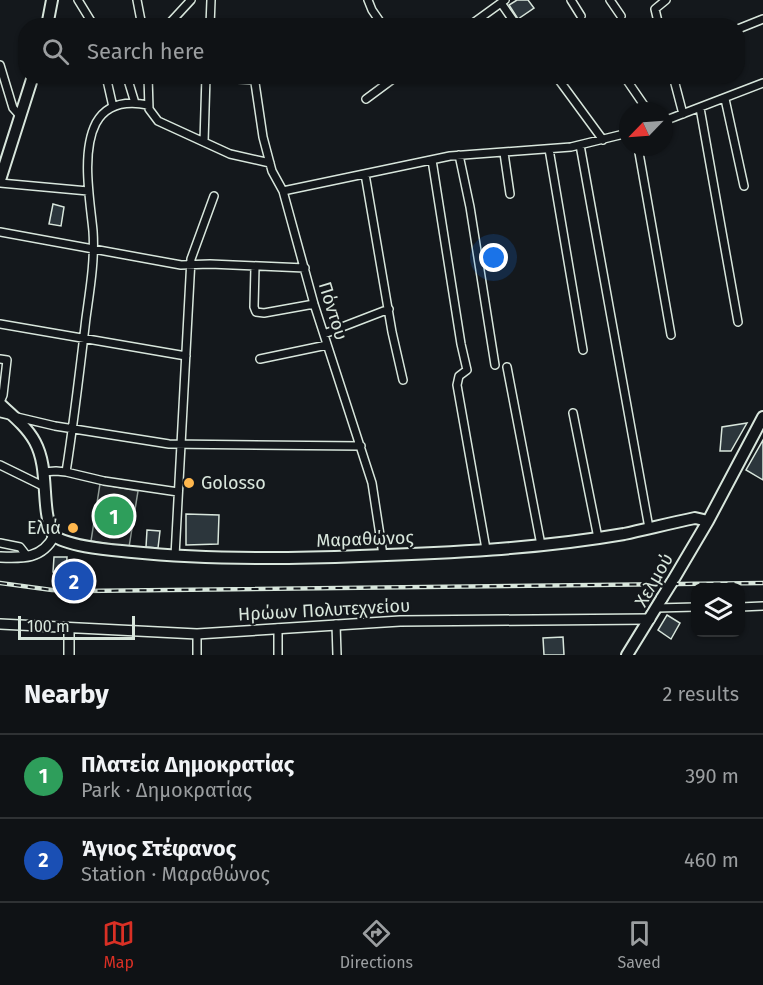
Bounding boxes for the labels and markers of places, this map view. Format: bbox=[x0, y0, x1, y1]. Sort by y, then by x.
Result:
place label: Golosso bbox=[201, 472, 266, 494]
marker: Golosso bbox=[182, 476, 196, 490]
pin: 1 bbox=[94, 494, 134, 538]
place label: Ελιά bbox=[27, 517, 61, 539]
marker: Ελιά bbox=[66, 521, 80, 535]
pin: 2 bbox=[54, 558, 94, 604]

